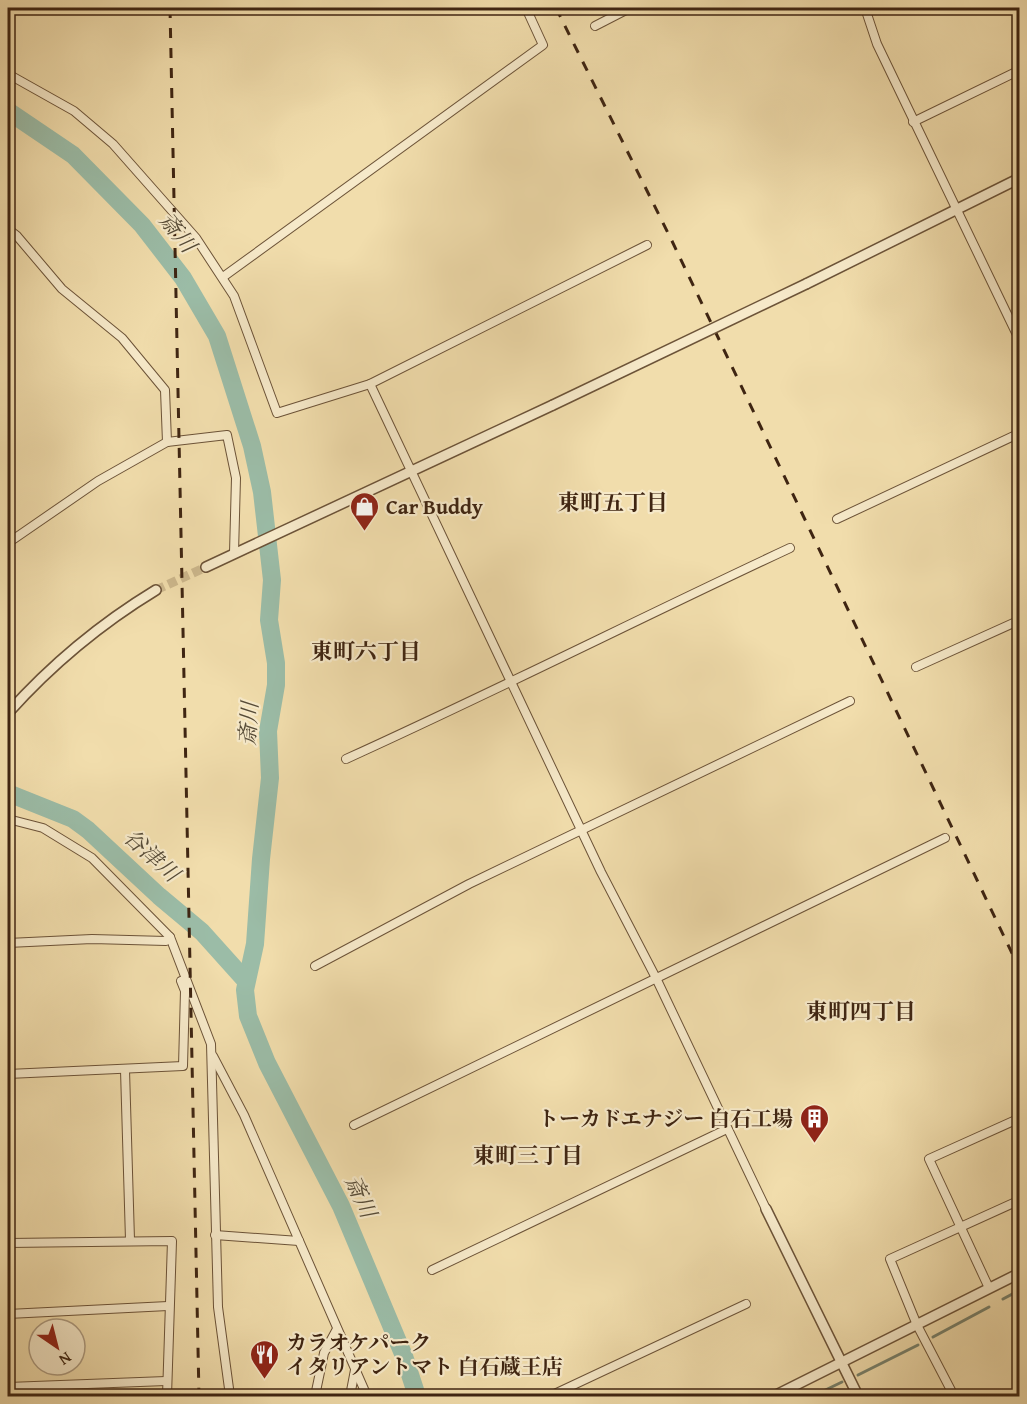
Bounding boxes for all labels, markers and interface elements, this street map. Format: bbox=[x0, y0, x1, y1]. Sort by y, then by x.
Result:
water label: 斎川 bbox=[152, 205, 206, 261]
district label: 東町五丁目 bbox=[558, 486, 668, 518]
shop icon: Car Buddy bbox=[349, 490, 381, 532]
place label: Car Buddy bbox=[386, 491, 483, 522]
district label: 東町六丁目 bbox=[311, 635, 421, 667]
water label: 斎川 bbox=[231, 699, 266, 747]
water label: 谷津川 bbox=[117, 821, 189, 890]
district label: 東町四丁目 bbox=[806, 995, 916, 1027]
building icon: トーカドエナジー 白石工場 bbox=[798, 1102, 830, 1144]
place label: トーカドエナジー 白石工場 bbox=[538, 1103, 793, 1134]
district label: 東町三丁目 bbox=[473, 1139, 583, 1171]
water label: 斎川 bbox=[337, 1169, 386, 1225]
north arrow bbox=[27, 1317, 87, 1377]
place label: カラオケパーク イタリアントマト 白石蔵王店 bbox=[286, 1327, 563, 1382]
restaurant icon: カラオケパーク イタリアントマト 白石蔵王店 bbox=[249, 1338, 281, 1380]
text: N bbox=[54, 1346, 77, 1372]

